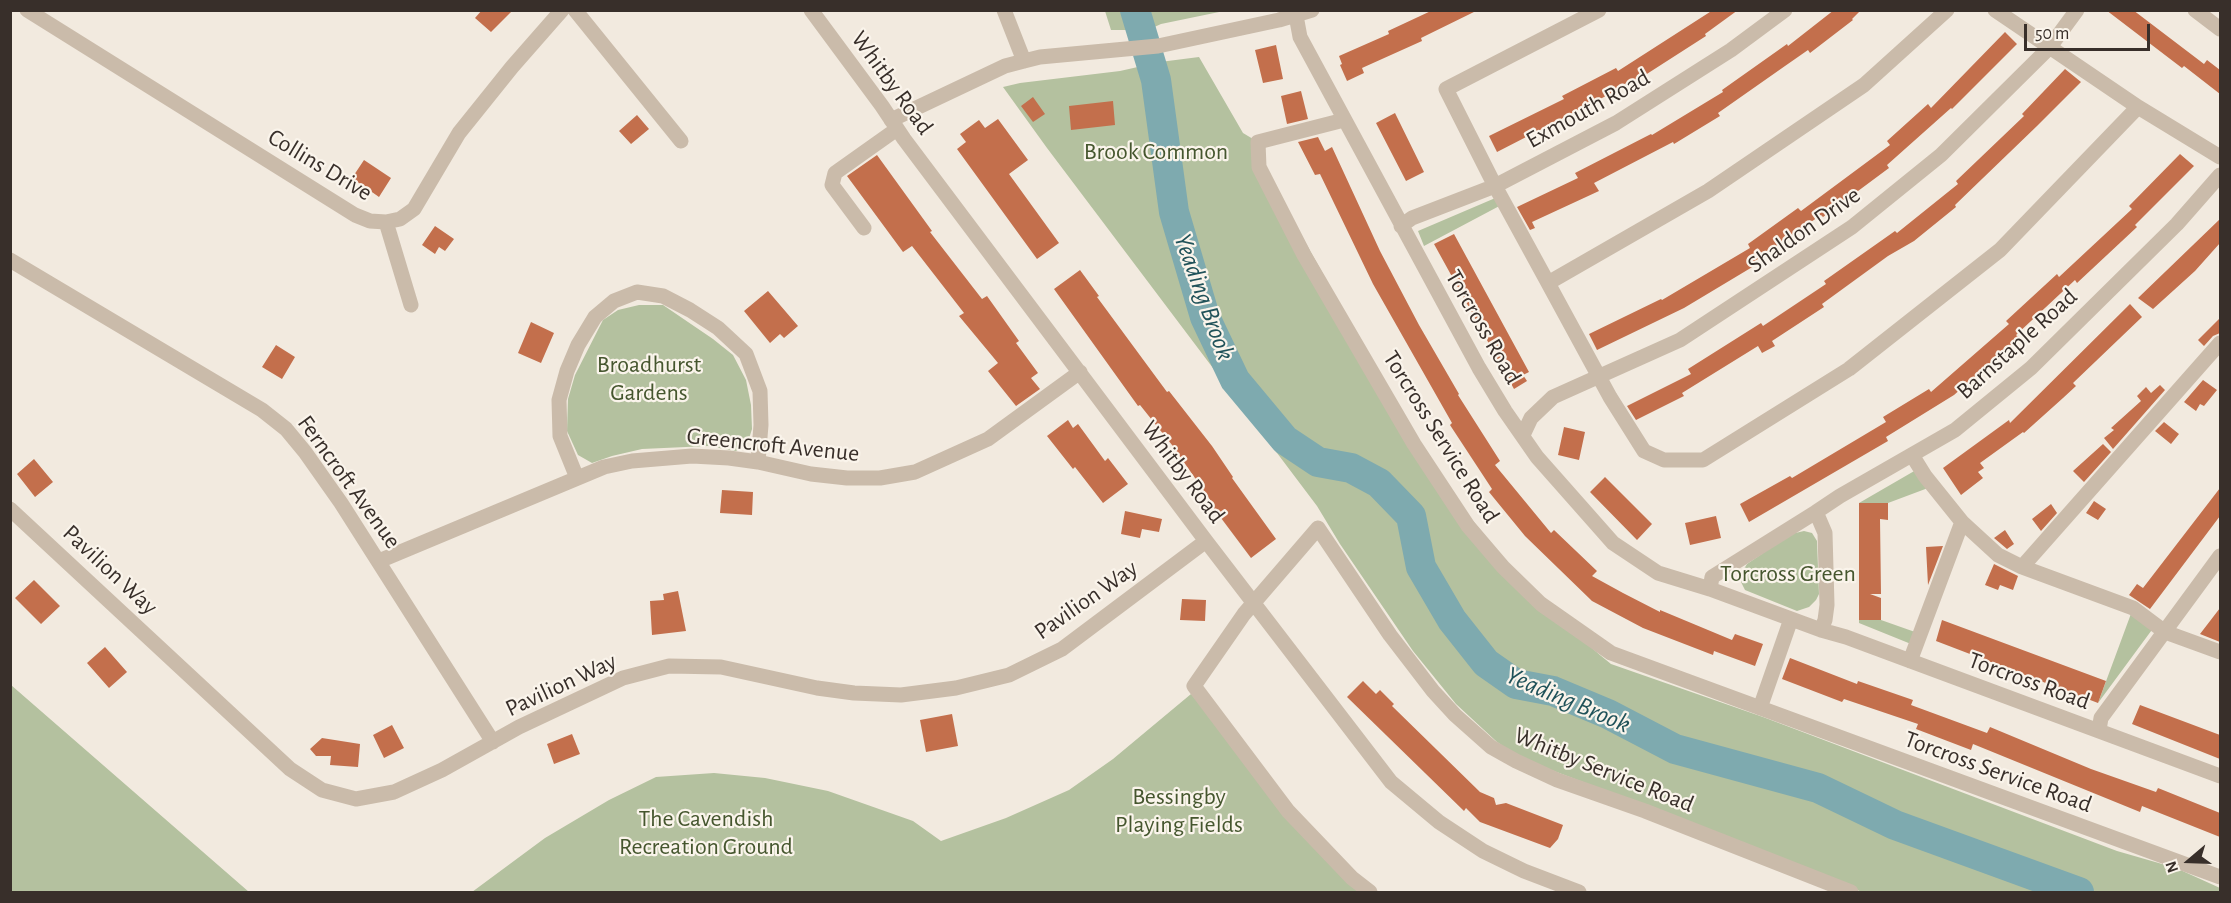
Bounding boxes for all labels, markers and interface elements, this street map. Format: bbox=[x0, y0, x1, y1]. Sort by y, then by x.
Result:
scale bar bbox=[2027, 12, 2153, 50]
text: 50 m bbox=[2035, 25, 2069, 43]
street label: Whitby Road bbox=[845, 26, 939, 140]
street label: Exmouth Road bbox=[1521, 63, 1655, 155]
street label: Collins Drive bbox=[263, 123, 377, 207]
park label: Brook Common bbox=[1084, 138, 1228, 166]
street label: Shaldon Drive bbox=[1742, 181, 1866, 279]
water label: Yeading Brook bbox=[1167, 230, 1241, 364]
street label: Torcross Road bbox=[1439, 265, 1527, 389]
street label: Barnstaple Road bbox=[1951, 282, 2083, 406]
street label: Torcross Service Road bbox=[1376, 346, 1506, 528]
park label: Broadhurst Gardens bbox=[597, 351, 701, 407]
street label: Ferncroft Avenue bbox=[291, 410, 407, 554]
street label: Whitby Road bbox=[1135, 415, 1231, 529]
street label: Greencroft Avenue bbox=[685, 422, 861, 468]
street label: Pavilion Way bbox=[57, 519, 163, 621]
street label: Pavilion Way bbox=[1029, 554, 1143, 646]
park label: Torcross Green bbox=[1720, 560, 1856, 588]
street label: Torcross Road bbox=[1964, 646, 2094, 716]
street label: Pavilion Way bbox=[501, 647, 621, 723]
water label: Yeading Brook bbox=[1501, 660, 1635, 740]
street label: Whitby Service Road bbox=[1510, 721, 1698, 819]
street label: Torcross Service Road bbox=[1900, 725, 2096, 819]
park label: Bessingby Playing Fields bbox=[1115, 783, 1243, 839]
park label: The Cavendish Recreation Ground bbox=[619, 805, 793, 861]
north arrow bbox=[2159, 831, 2219, 891]
text: N bbox=[2163, 859, 2181, 875]

